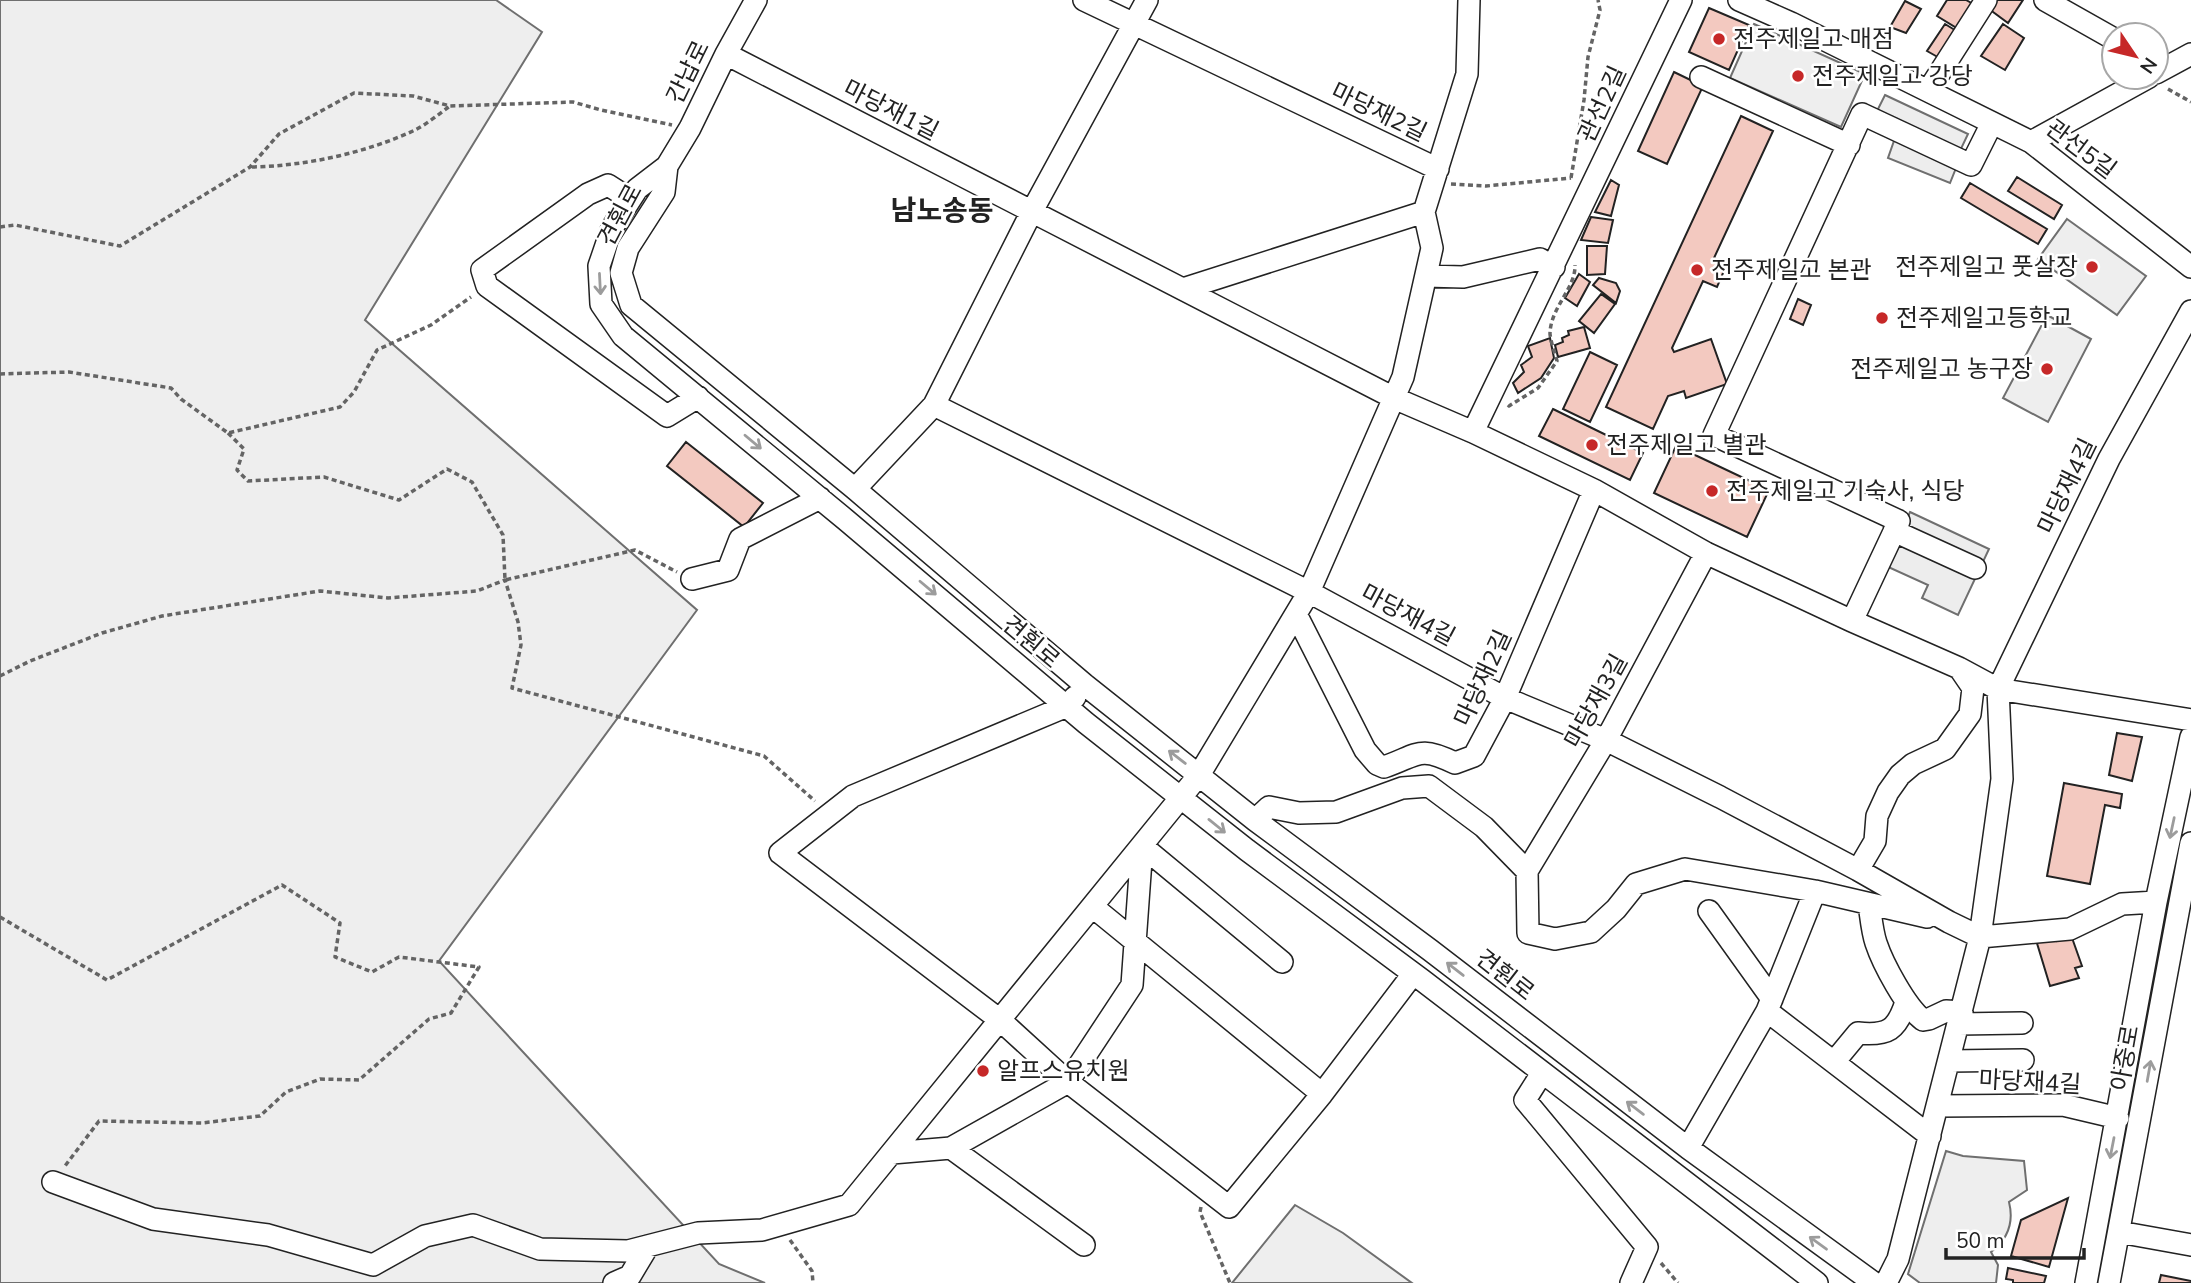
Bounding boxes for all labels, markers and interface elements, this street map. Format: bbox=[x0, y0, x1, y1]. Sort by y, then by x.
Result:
north arrow bbox=[2100, 21, 2170, 91]
place label: 전주제일고 매점 bbox=[1733, 23, 1894, 55]
marker: 전주제일고 매점 bbox=[1711, 31, 1727, 47]
street label: 간납로 bbox=[659, 35, 717, 109]
text: N bbox=[2133, 52, 2163, 78]
place label: 전주제일고 강당 bbox=[1812, 60, 1973, 92]
street label: 관선2길 bbox=[1570, 61, 1634, 147]
marker: 전주제일고 강당 bbox=[1790, 68, 1806, 84]
street label: 마당재1길 bbox=[838, 72, 944, 148]
street label: 마당재2길 bbox=[1326, 75, 1432, 149]
street label: 관선5길 bbox=[2039, 112, 2123, 186]
street label: 견훤로 bbox=[590, 178, 650, 252]
district label: 남노송동 bbox=[890, 192, 994, 230]
place label: 전주제일고 풋살장 bbox=[1895, 251, 2078, 283]
place label: 전주제일고 본관 bbox=[1711, 254, 1872, 286]
marker: 전주제일고 풋살장 bbox=[2084, 259, 2100, 275]
marker: 전주제일고 본관 bbox=[1689, 262, 1705, 278]
one-way arrow bbox=[593, 272, 606, 295]
place label: 전주제일고등학교 bbox=[1896, 302, 2073, 334]
marker: 전주제일고등학교 bbox=[1874, 310, 1890, 326]
place label: 전주제일고 농구장 bbox=[1850, 353, 2033, 385]
marker: 전주제일고 농구장 bbox=[2039, 361, 2055, 377]
place label: 전주제일고 별관 bbox=[1606, 429, 1767, 461]
street label: 마당재4길 bbox=[2030, 433, 2104, 539]
one-way arrow bbox=[744, 435, 762, 450]
marker: 전주제일고 별관 bbox=[1584, 437, 1600, 453]
place label: 전주제일고 기숙사, 식당 bbox=[1726, 475, 1965, 507]
marker: 전주제일고 기숙사, 식당 bbox=[1704, 483, 1720, 499]
street label: 마당재4길 bbox=[1355, 577, 1461, 653]
one-way arrow bbox=[918, 580, 936, 596]
street label: 견훤로 bbox=[995, 608, 1067, 676]
street label: 마당재2길 bbox=[1447, 625, 1519, 731]
street label: 마당재3길 bbox=[1557, 648, 1635, 754]
one-way arrow bbox=[1168, 750, 1186, 765]
one-way arrow bbox=[2164, 816, 2178, 839]
one-way arrow bbox=[1208, 818, 1226, 834]
street label: 견훤로 bbox=[1469, 942, 1541, 1008]
one-way arrow bbox=[1446, 962, 1465, 977]
street label: 아중로 bbox=[2103, 1023, 2147, 1093]
place label: 알프스유치원 bbox=[997, 1055, 1129, 1087]
one-way arrow bbox=[2143, 1061, 2156, 1083]
marker: 알프스유치원 bbox=[975, 1063, 991, 1079]
street label: 마당재4길 bbox=[1978, 1063, 2082, 1101]
one-way arrow bbox=[1626, 1101, 1645, 1116]
one-way arrow bbox=[2105, 1136, 2118, 1159]
scale bar bbox=[1946, 1216, 2084, 1260]
text: 50 m bbox=[1956, 1227, 2005, 1255]
one-way arrow bbox=[1809, 1236, 1828, 1251]

